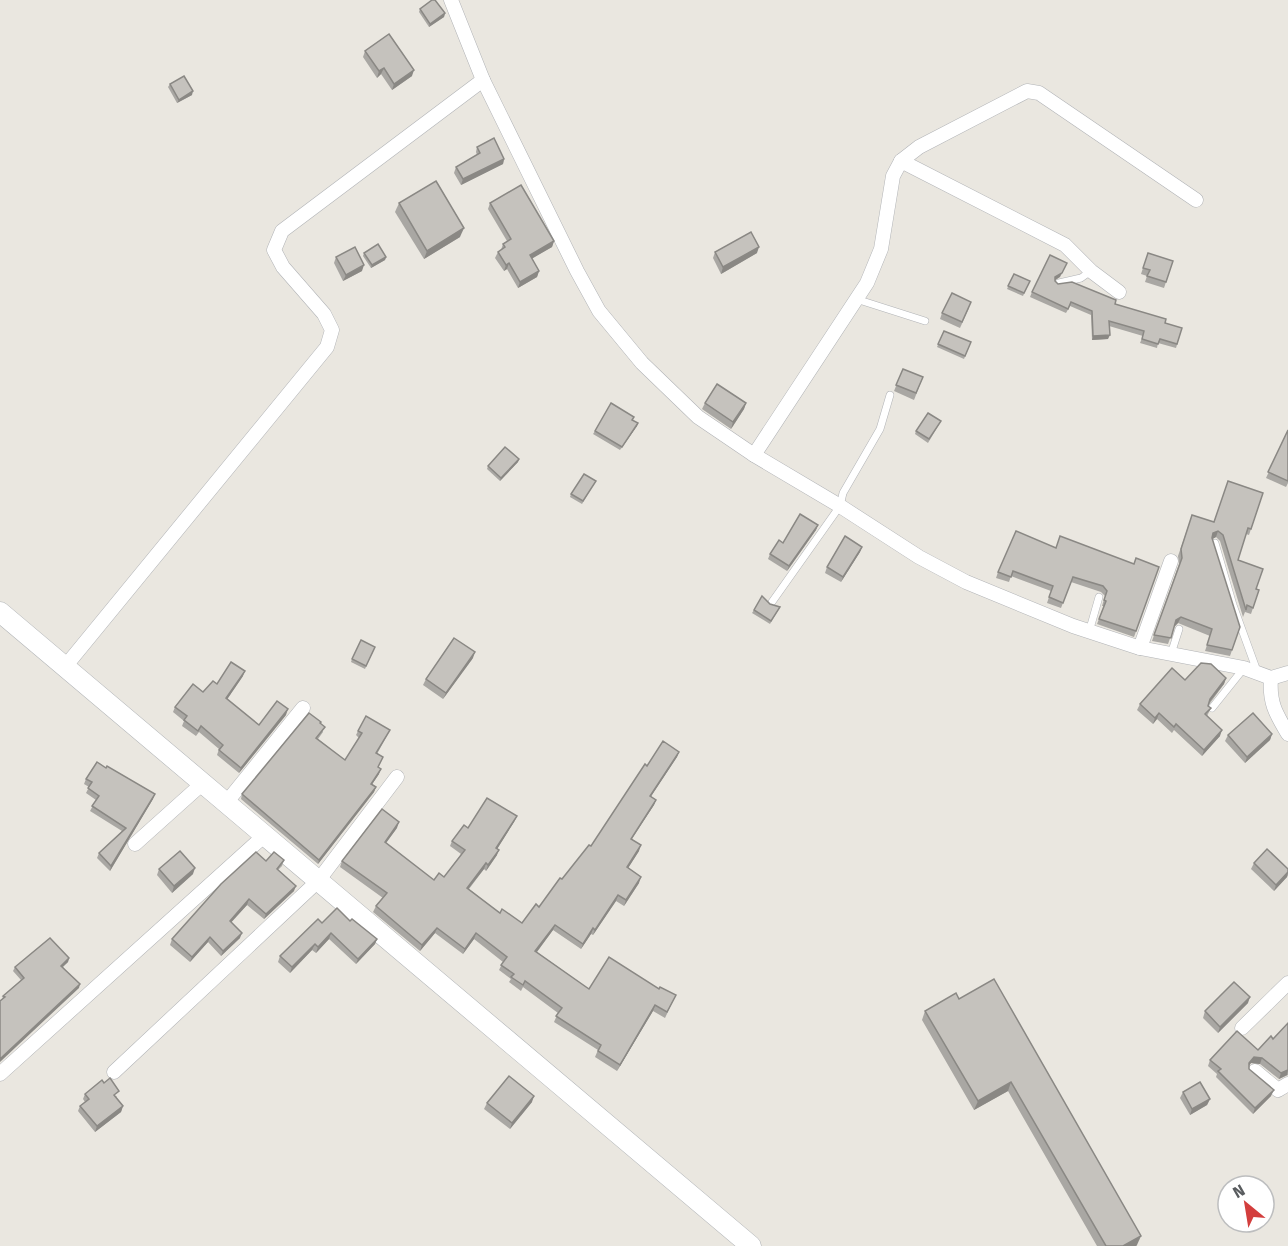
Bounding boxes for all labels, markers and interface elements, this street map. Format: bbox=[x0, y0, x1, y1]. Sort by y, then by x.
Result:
north arrow bbox=[1216, 1174, 1276, 1234]
text: N bbox=[1229, 1181, 1248, 1202]

